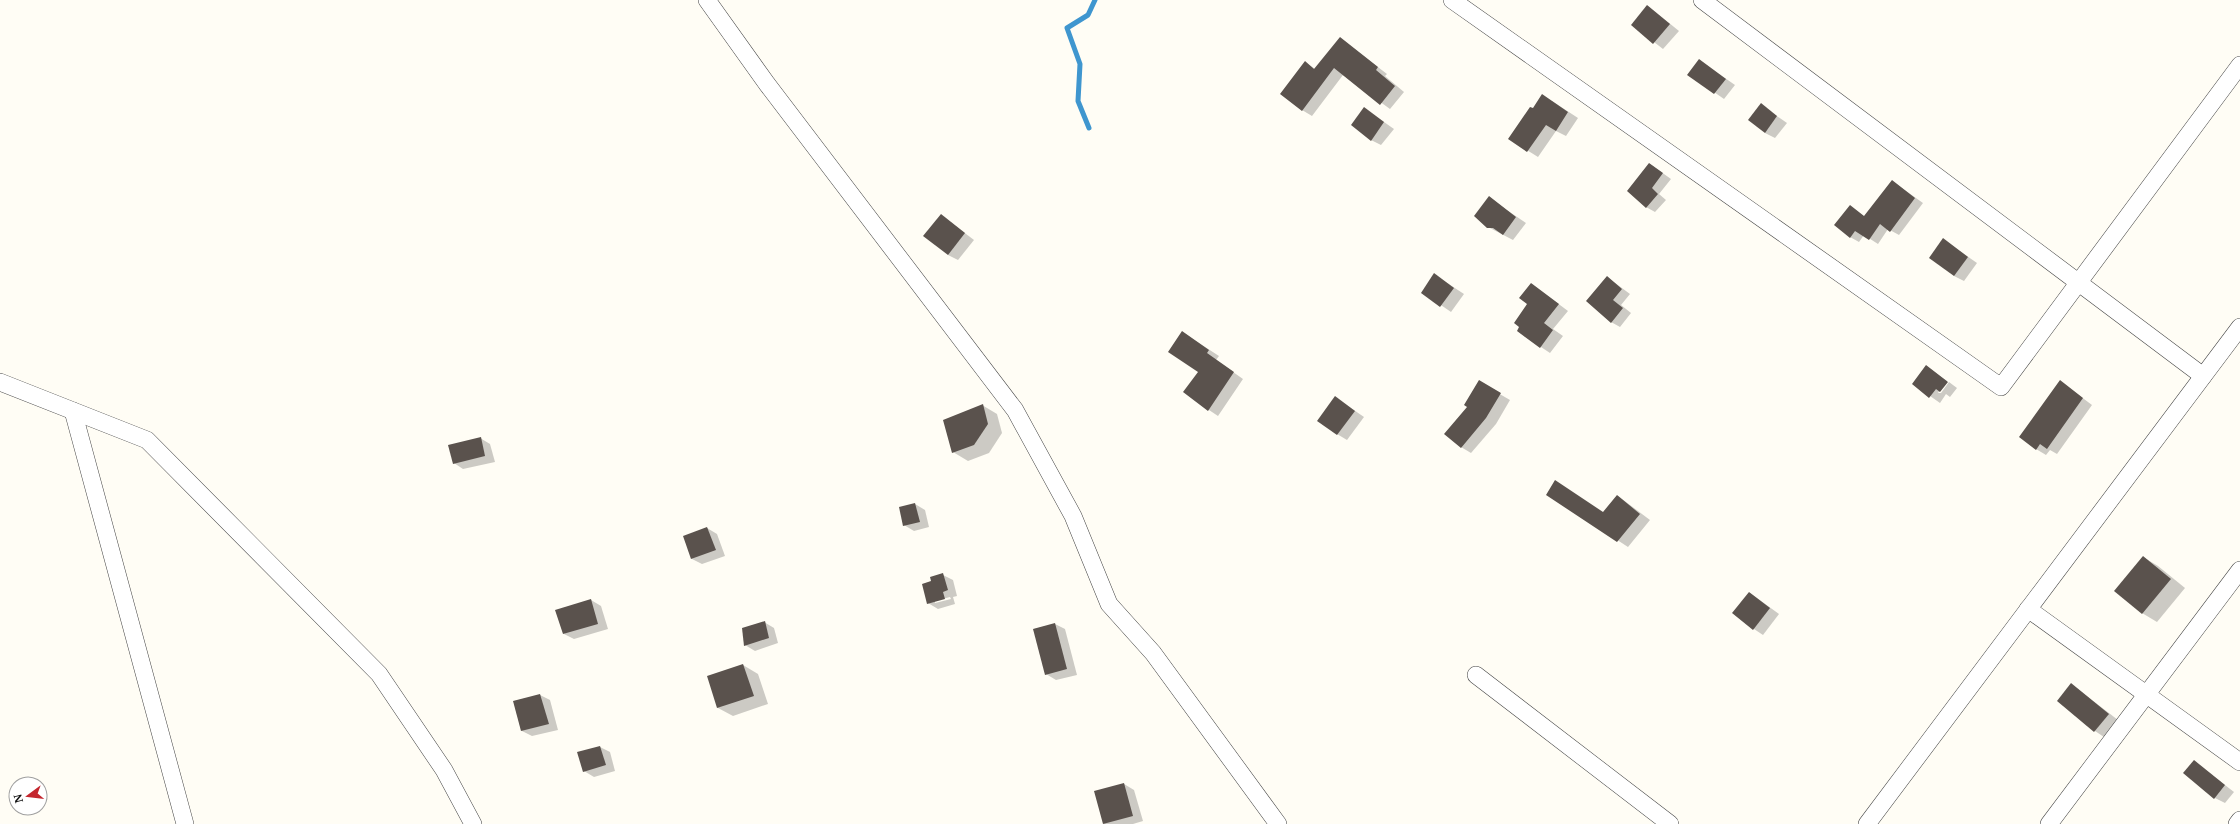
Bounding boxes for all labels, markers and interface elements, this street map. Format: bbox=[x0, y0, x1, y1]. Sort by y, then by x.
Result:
north arrow bbox=[8, 776, 48, 816]
text: N bbox=[9, 792, 26, 805]

